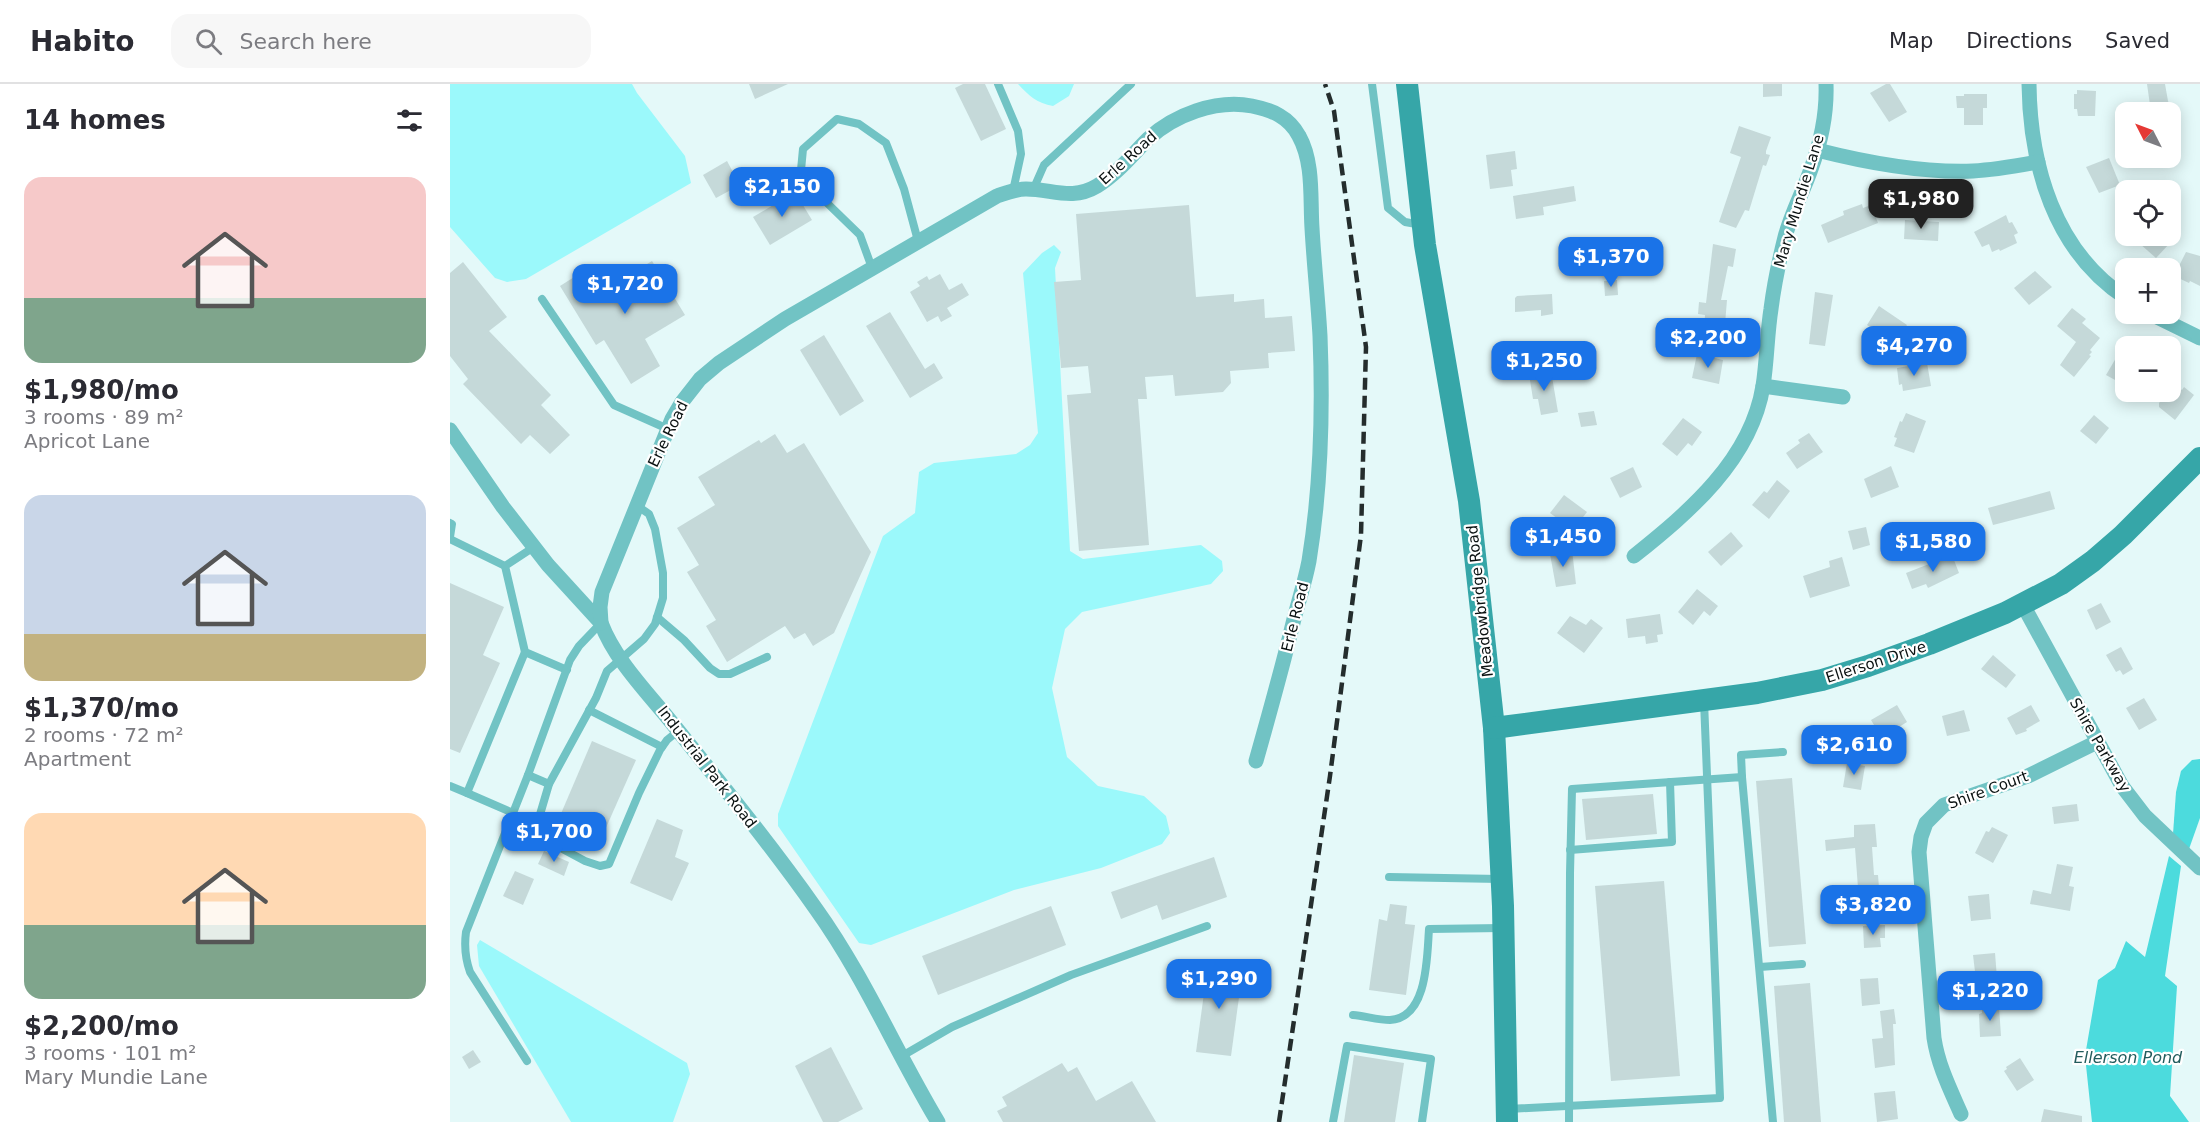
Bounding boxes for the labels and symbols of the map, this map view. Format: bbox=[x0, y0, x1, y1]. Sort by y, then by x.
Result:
north arrow bbox=[2115, 102, 2181, 168]
street label: Erle Road bbox=[1095, 127, 1161, 189]
street label: Mary Mundie Lane bbox=[1770, 132, 1828, 270]
pin: $2,150 bbox=[733, 167, 831, 218]
pin: $1,980 bbox=[1872, 179, 1970, 230]
pin: $1,370 bbox=[1562, 237, 1660, 288]
pin: $1,720 bbox=[576, 264, 674, 315]
pin: $2,200 bbox=[1659, 318, 1757, 369]
pin: $4,270 bbox=[1865, 326, 1963, 377]
pin: $1,250 bbox=[1495, 341, 1593, 392]
street label: Erle Road bbox=[644, 398, 692, 470]
pin: $1,450 bbox=[1514, 517, 1612, 568]
pin: $1,580 bbox=[1884, 522, 1982, 573]
street label: Meadowbridge Road bbox=[1463, 524, 1497, 678]
street label: Erle Road bbox=[1278, 580, 1312, 654]
street label: Ellerson Drive bbox=[1824, 637, 1928, 687]
street label: Shire Parkway bbox=[2066, 695, 2134, 795]
street label: Industrial Park Road bbox=[654, 702, 760, 832]
pin: $2,610 bbox=[1805, 725, 1903, 776]
street label: Shire Court bbox=[1945, 767, 2031, 813]
pin: $1,700 bbox=[505, 812, 603, 863]
pin: $3,820 bbox=[1824, 885, 1922, 936]
pin: $1,290 bbox=[1170, 959, 1268, 1010]
pin: $1,220 bbox=[1941, 971, 2039, 1022]
water label: Ellerson Pond bbox=[2074, 1048, 2183, 1067]

